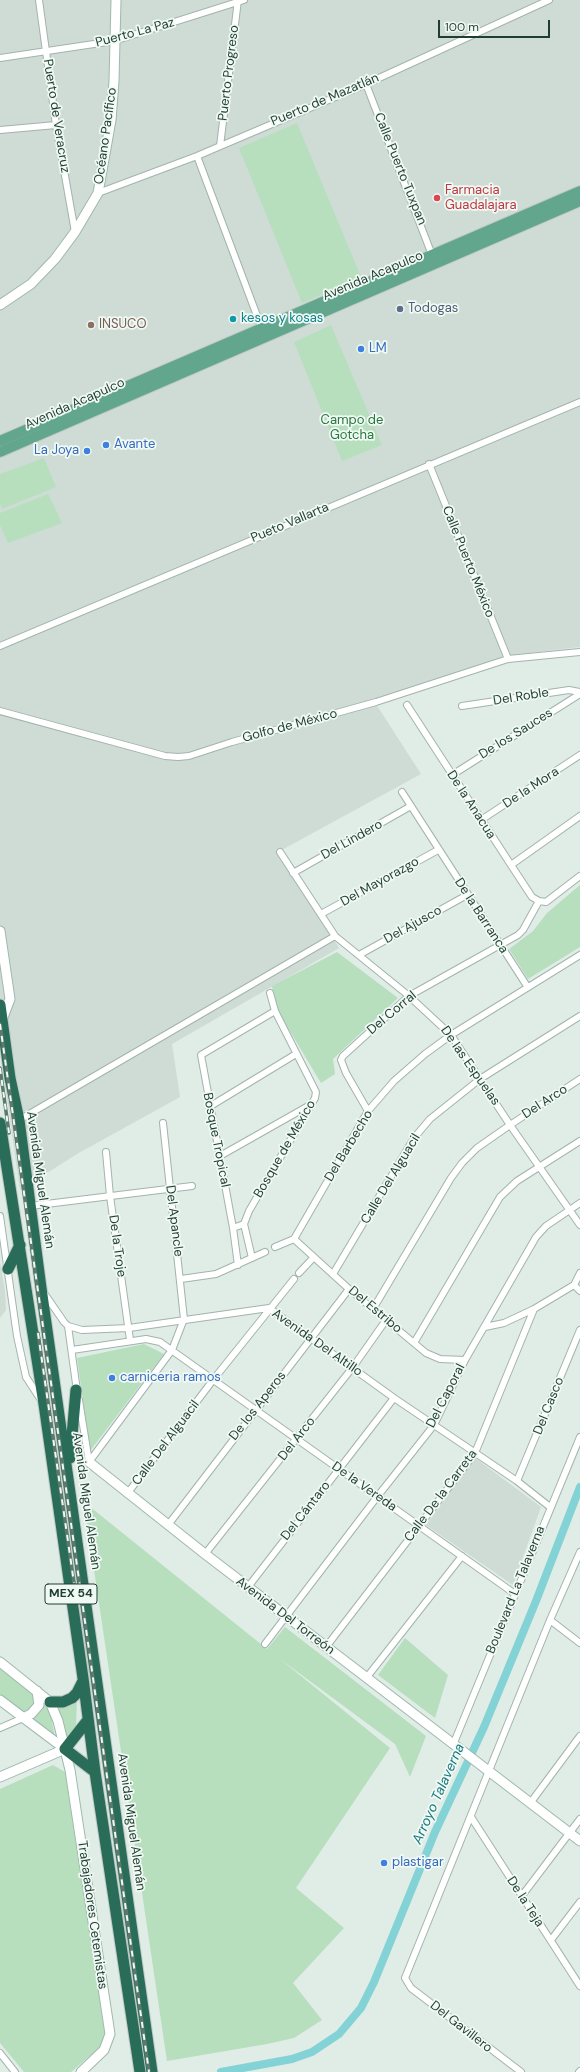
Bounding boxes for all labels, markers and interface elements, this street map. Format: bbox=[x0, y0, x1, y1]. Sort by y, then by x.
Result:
scale bar bbox=[440, 12, 552, 38]
street label: Puerto La Paz bbox=[94, 15, 176, 51]
text: 100 m bbox=[445, 19, 479, 35]
street label: Puerto Progreso bbox=[215, 24, 243, 122]
street label: Puerto de Veracruz bbox=[39, 58, 73, 174]
street label: Puerto de Mazatlán bbox=[269, 70, 381, 130]
street label: Océano Pacífico bbox=[91, 87, 121, 185]
street label: Calle Puerto Tuxpan bbox=[370, 111, 430, 227]
place label: Farmacia Guadalajara bbox=[445, 183, 517, 214]
marker: Farmacia Guadalajara bbox=[432, 193, 442, 203]
street label: Avenida Acapulco bbox=[320, 248, 426, 304]
place label: Todogas bbox=[408, 301, 458, 317]
marker: Todogas bbox=[395, 304, 405, 314]
place label: kesos y kosas bbox=[241, 311, 323, 327]
marker: kesos y kosas bbox=[228, 314, 238, 324]
place label: INSUCO bbox=[99, 317, 146, 333]
marker: INSUCO bbox=[86, 320, 96, 330]
place label: LM bbox=[369, 341, 387, 357]
marker: LM bbox=[356, 344, 366, 354]
street label: Avenida Acapulco bbox=[23, 375, 127, 433]
park label: Campo de Gotcha bbox=[321, 413, 383, 444]
place label: Avante bbox=[114, 437, 155, 453]
marker: Avante bbox=[101, 440, 111, 450]
place label: La Joya bbox=[34, 443, 79, 459]
marker: La Joya bbox=[82, 446, 92, 456]
street label: Pueto Vallarta bbox=[249, 500, 331, 546]
street label: Calle Puerto México bbox=[438, 504, 498, 620]
street label: Del Roble bbox=[492, 685, 550, 709]
street label: De los Sauces bbox=[476, 705, 556, 763]
street label: Golfo de México bbox=[241, 706, 339, 746]
street label: De la Mora bbox=[500, 764, 562, 812]
street label: De la Anacua bbox=[443, 768, 499, 842]
street label: Del Lindero bbox=[319, 817, 385, 863]
street label: Del Mayorazgo bbox=[338, 854, 422, 910]
street label: De la Barranca bbox=[451, 875, 511, 957]
street label: Del Ajusco bbox=[381, 903, 445, 947]
street label: Del Corral bbox=[364, 988, 420, 1038]
street label: De las Espuelas bbox=[437, 1023, 503, 1109]
street label: Del Arco bbox=[519, 1082, 571, 1122]
street label: Bosque Tropical bbox=[199, 1091, 233, 1189]
street label: Bosque de México bbox=[251, 1097, 319, 1201]
street label: Del Barbecho bbox=[322, 1107, 376, 1185]
street label: Avenida Miguel Alemán bbox=[23, 1110, 57, 1250]
street label: Calle Del Alguacil bbox=[358, 1131, 424, 1227]
street label: Del Apancle bbox=[162, 1184, 186, 1258]
street label: De la Troje bbox=[105, 1214, 129, 1278]
street label: Del Estribo bbox=[345, 1283, 405, 1337]
street label: Avenida Del Altillo bbox=[269, 1306, 365, 1380]
street label: Del Caporal bbox=[423, 1361, 469, 1431]
street label: De los Aperos bbox=[226, 1368, 290, 1444]
place label: carniceria ramos bbox=[120, 1370, 221, 1386]
marker: carniceria ramos bbox=[107, 1373, 117, 1383]
street label: Del Casco bbox=[530, 1375, 568, 1437]
street label: Calle Del Alguacil bbox=[129, 1397, 203, 1489]
street label: Del Arco bbox=[275, 1414, 319, 1464]
street label: Avenida Miguel Alemán bbox=[69, 1431, 103, 1571]
street label: Calle De la Carreta bbox=[401, 1447, 481, 1545]
street label: De la Vereda bbox=[329, 1459, 399, 1515]
street label: Del Cántaro bbox=[278, 1478, 334, 1544]
street label: Boulevard La Talaverna bbox=[483, 1524, 549, 1656]
street label: Avenida Del Torreón bbox=[233, 1574, 337, 1658]
road number: MEX 54 bbox=[45, 1584, 97, 1604]
water label: Arroyo Talaverna bbox=[409, 1741, 469, 1847]
street label: Avenida Miguel Alemán bbox=[114, 1752, 148, 1892]
street label: Trabajadores Cetemistas bbox=[74, 1840, 110, 1990]
place label: plastigar bbox=[392, 1855, 444, 1871]
marker: plastigar bbox=[379, 1858, 389, 1868]
street label: De la Teja bbox=[503, 1874, 547, 1930]
street label: Del Gavillero bbox=[427, 1998, 495, 2056]

